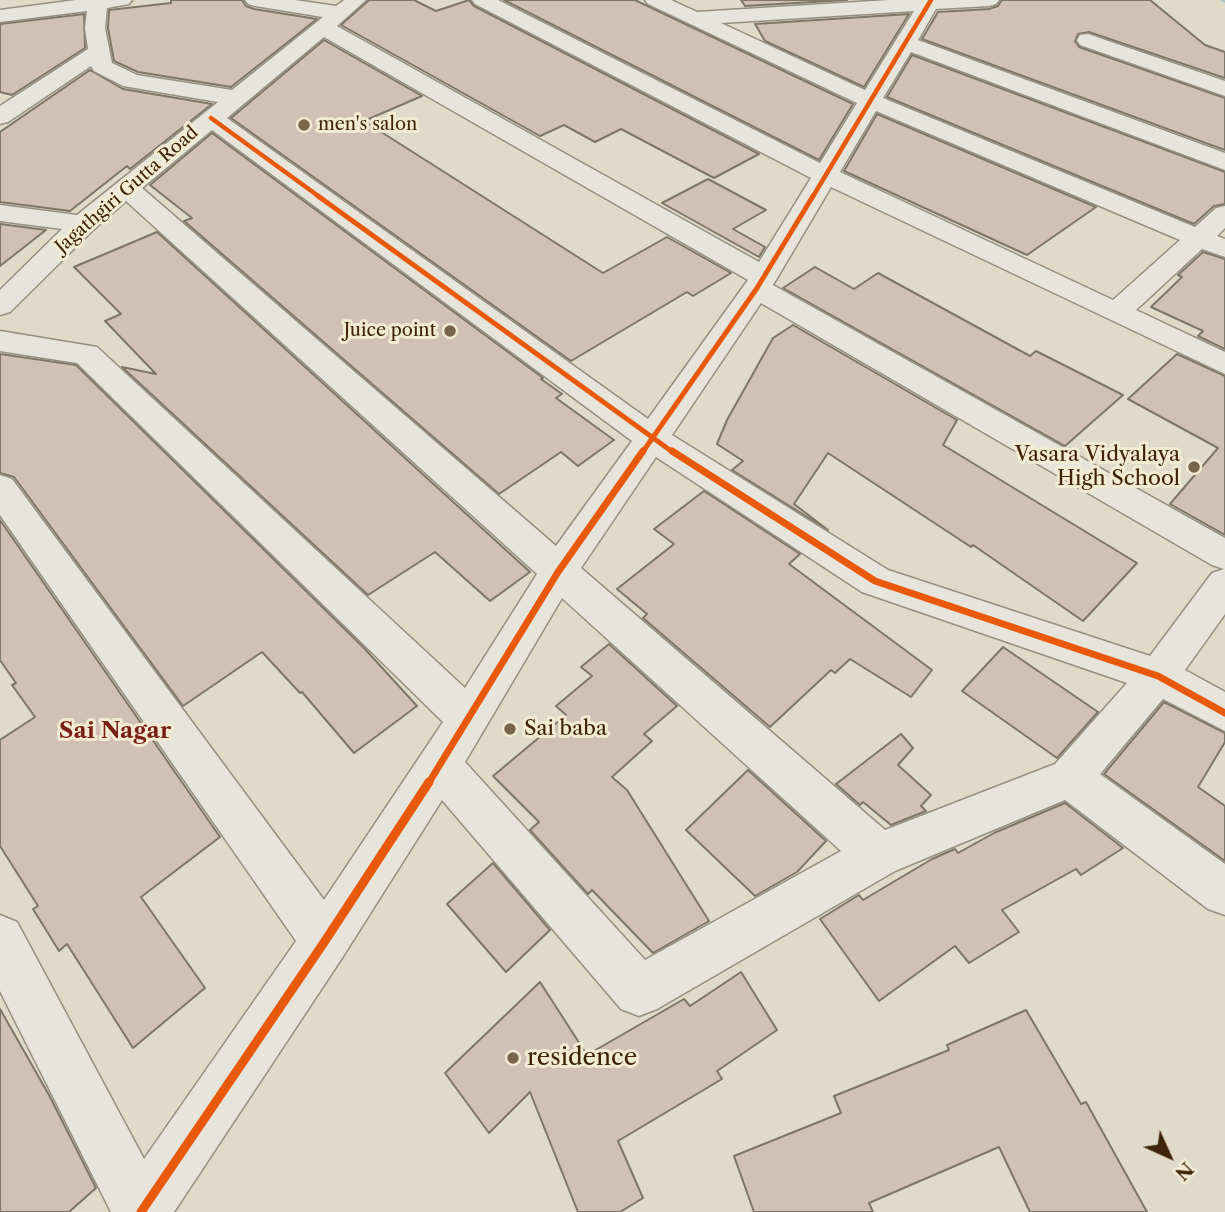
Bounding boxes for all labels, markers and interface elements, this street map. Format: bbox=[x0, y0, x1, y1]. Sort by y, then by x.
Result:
place label: men's salon bbox=[318, 114, 417, 136]
marker: men's salon bbox=[296, 117, 312, 133]
street label: Jagathgiri Gutta Road bbox=[51, 122, 203, 258]
place label: Juice point bbox=[344, 320, 436, 342]
marker: Juice point bbox=[442, 323, 458, 339]
place label: Vasara Vidyalaya High School bbox=[1015, 442, 1180, 492]
marker: Vasara Vidyalaya High School bbox=[1186, 459, 1202, 475]
place label: Sai baba bbox=[524, 716, 607, 742]
district label: Sai Nagar bbox=[59, 717, 171, 745]
marker: Sai baba bbox=[502, 721, 518, 737]
place label: residence bbox=[527, 1044, 637, 1072]
marker: residence bbox=[505, 1050, 521, 1066]
north arrow bbox=[1134, 1121, 1204, 1191]
text: N bbox=[1170, 1157, 1198, 1185]

